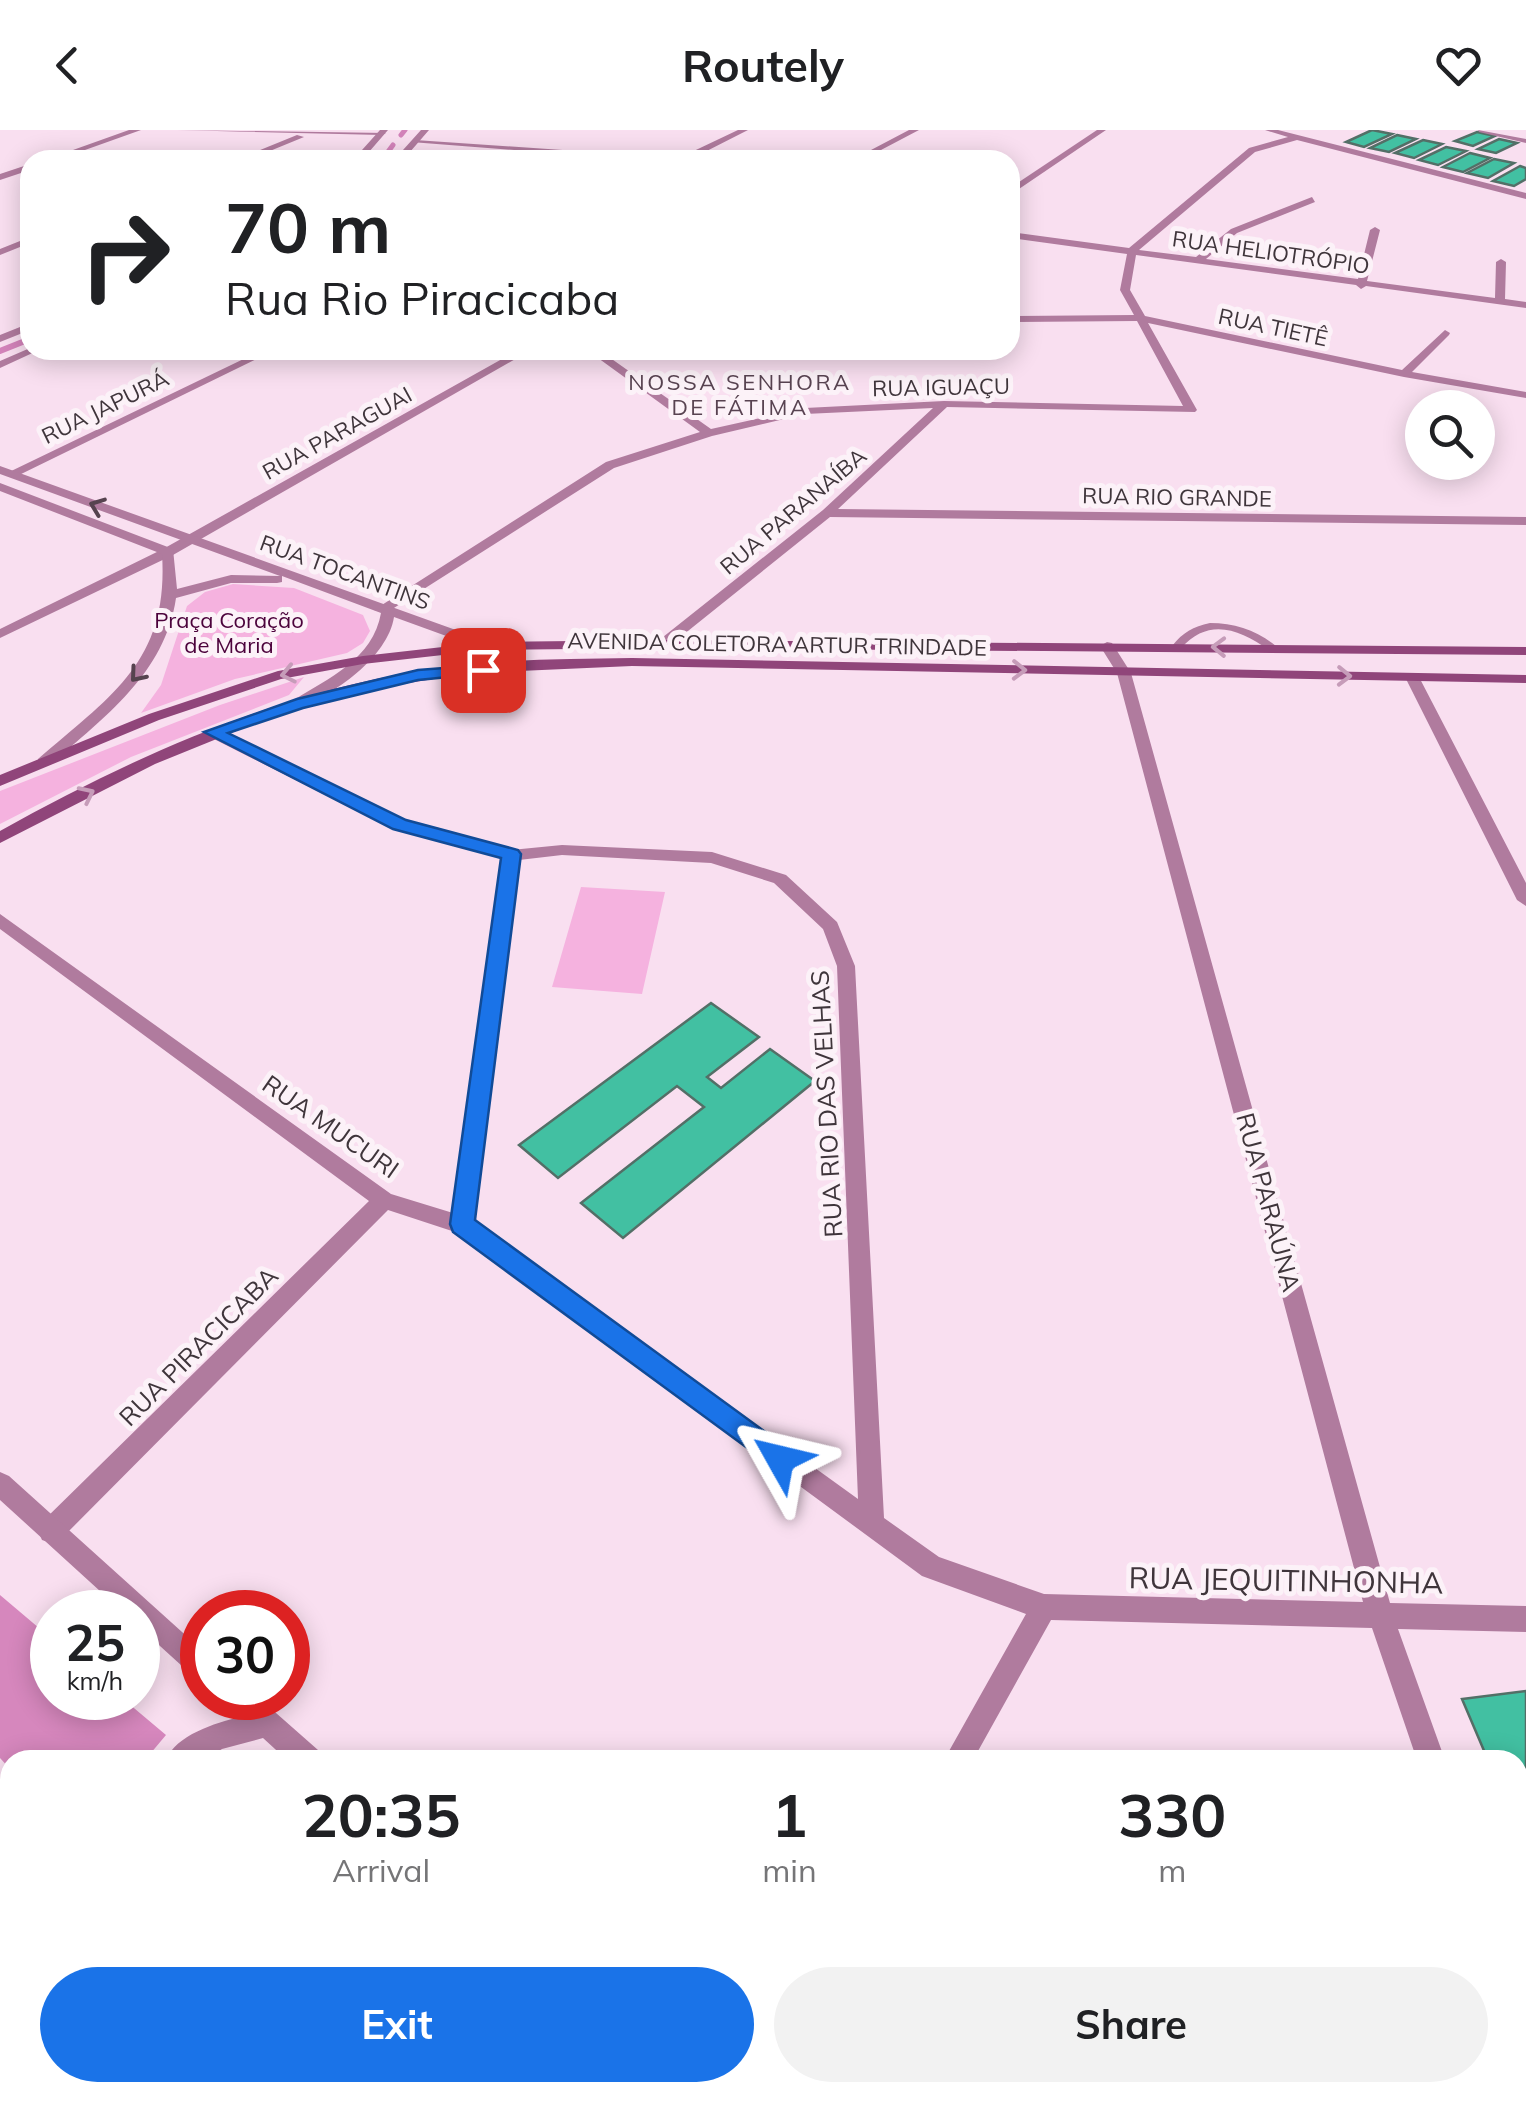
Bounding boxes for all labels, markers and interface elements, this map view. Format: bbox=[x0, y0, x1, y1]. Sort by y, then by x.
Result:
text: Routely bbox=[682, 37, 844, 93]
icon: back bbox=[40, 38, 95, 93]
icon: heart bbox=[1431, 38, 1486, 93]
text: 70 m bbox=[225, 183, 391, 271]
icon: right bbox=[60, 190, 190, 320]
street label: RUA HELIOTRÓPIO bbox=[1171, 224, 1371, 280]
text: Rua Rio Piracicaba bbox=[225, 270, 619, 326]
street label: RUA TIETÊ bbox=[1216, 302, 1330, 352]
street label: RUA JAPURÁ bbox=[37, 364, 173, 450]
district label: NOSSA SENHORA DE FÁTIMA bbox=[628, 368, 852, 421]
street label: RUA IGUAÇU bbox=[872, 372, 1010, 402]
street label: RUA PARAGUAI bbox=[257, 380, 417, 486]
map controls bbox=[1405, 390, 1495, 480]
button: search bbox=[1405, 390, 1495, 480]
street label: RUA PARANAÍBA bbox=[714, 442, 872, 580]
street label: RUA RIO GRANDE bbox=[1082, 481, 1272, 513]
one-way arrow bbox=[89, 498, 107, 518]
street label: RUA TOCANTINS bbox=[256, 528, 434, 616]
park label: Praça Coração de Maria bbox=[154, 606, 304, 659]
street label: AVENIDA COLETORA ARTUR TRINDADE bbox=[567, 626, 987, 662]
pin bbox=[441, 628, 526, 713]
one-way arrow bbox=[1210, 636, 1226, 658]
icon: arrive bbox=[456, 643, 511, 698]
one-way arrow bbox=[1011, 660, 1027, 681]
one-way arrow bbox=[280, 663, 297, 684]
one-way arrow bbox=[131, 664, 149, 682]
one-way arrow bbox=[1336, 666, 1352, 687]
one-way arrow bbox=[77, 786, 95, 806]
street label: RUA RIO DAS VELHAS bbox=[804, 970, 848, 1238]
street label: RUA MUCURI bbox=[257, 1068, 405, 1184]
street label: RUA PARAÚNA bbox=[1230, 1109, 1308, 1295]
street label: RUA PIRACICABA bbox=[112, 1260, 284, 1432]
position arrow bbox=[728, 1407, 832, 1511]
street label: RUA JEQUITINHONHA bbox=[1128, 1558, 1444, 1602]
speed limit sign: 30 bbox=[180, 1590, 310, 1720]
text: 25 bbox=[65, 1611, 125, 1674]
text: km/h bbox=[67, 1665, 123, 1696]
text: 20:35 bbox=[302, 1777, 461, 1852]
text: 1 bbox=[771, 1777, 807, 1852]
text: 330 bbox=[1118, 1777, 1226, 1852]
text: Arrival bbox=[332, 1850, 430, 1890]
text: min bbox=[762, 1850, 817, 1890]
text: m bbox=[1158, 1850, 1186, 1890]
button: Exit bbox=[40, 1967, 754, 2082]
button: Share bbox=[774, 1967, 1488, 2082]

